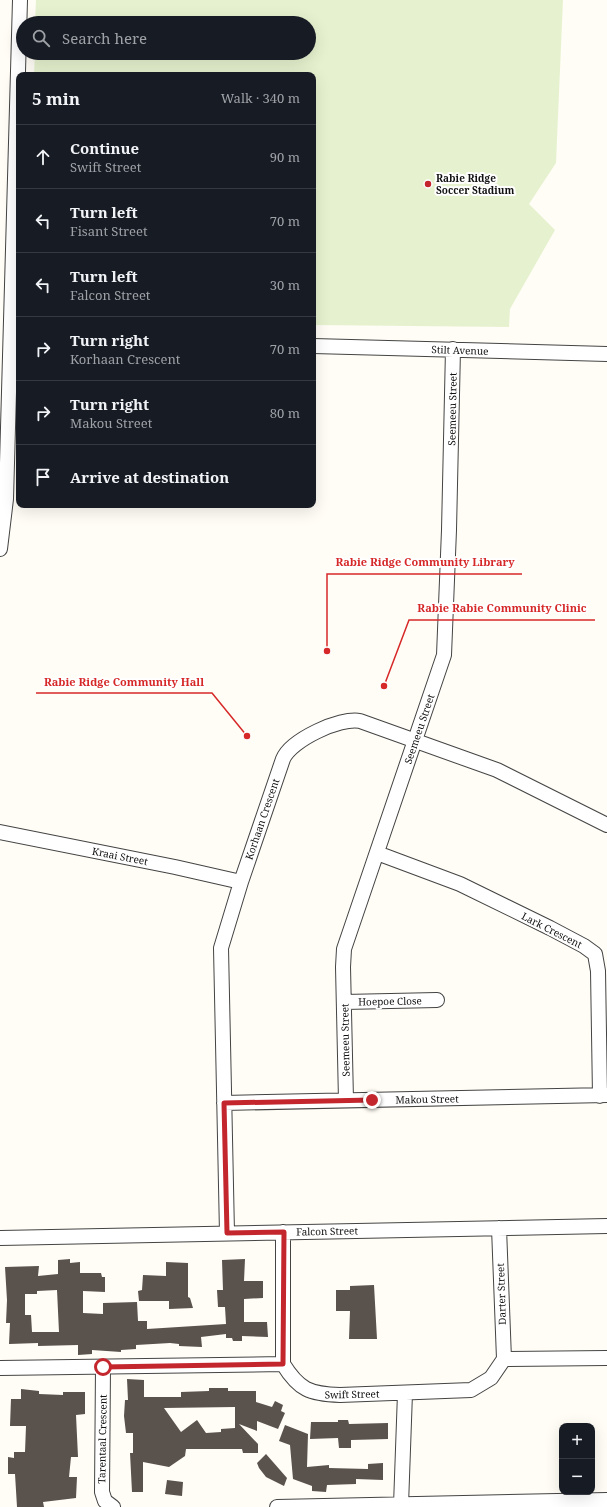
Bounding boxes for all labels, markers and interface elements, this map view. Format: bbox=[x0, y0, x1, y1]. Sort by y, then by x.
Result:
search box bbox=[16, 16, 316, 60]
icon: search bbox=[30, 27, 52, 49]
text: Search here bbox=[62, 28, 147, 48]
text: 5 min bbox=[32, 87, 80, 110]
text: Walk · 340 m bbox=[221, 89, 300, 107]
text: Continue bbox=[70, 138, 139, 158]
icon: ahead bbox=[32, 146, 54, 168]
text: 90 m bbox=[270, 148, 300, 166]
text: Swift Street bbox=[70, 158, 141, 176]
place label: Rabie Ridge Soccer Stadium bbox=[436, 171, 515, 197]
marker: Rabie Ridge Soccer Stadium bbox=[423, 179, 433, 189]
text: Turn left bbox=[70, 202, 138, 222]
icon: left bbox=[32, 210, 54, 232]
text: 70 m bbox=[270, 212, 300, 230]
text: Fisant Street bbox=[70, 222, 148, 240]
text: Turn left bbox=[70, 266, 138, 286]
icon: left bbox=[32, 274, 54, 296]
text: 30 m bbox=[270, 276, 300, 294]
text: Falcon Street bbox=[70, 286, 150, 304]
text: Turn right bbox=[70, 330, 149, 350]
icon: right bbox=[32, 338, 54, 360]
text: 70 m bbox=[270, 340, 300, 358]
street label: Stilt Avenue bbox=[431, 342, 489, 358]
text: Korhaan Crescent bbox=[70, 350, 180, 368]
street label: Seemeeu Street bbox=[444, 372, 460, 446]
text: Turn right bbox=[70, 394, 149, 414]
icon: right bbox=[32, 402, 54, 424]
text: 80 m bbox=[270, 404, 300, 422]
text: Makou Street bbox=[70, 414, 152, 432]
icon: arrive bbox=[32, 466, 54, 488]
text: Arrive at destination bbox=[70, 467, 229, 487]
callout: Rabie Ridge Community Library bbox=[327, 551, 522, 574]
text: Rabie Ridge Community Library bbox=[335, 554, 515, 569]
callout: Rabie Rabie Community Clinic bbox=[409, 597, 595, 620]
text: Rabie Rabie Community Clinic bbox=[417, 600, 587, 615]
callout: Rabie Ridge Community Hall bbox=[36, 670, 212, 693]
text: Rabie Ridge Community Hall bbox=[44, 674, 204, 689]
street label: Seemeeu Street bbox=[400, 692, 438, 766]
street label: Korhaan Crescent bbox=[242, 776, 283, 861]
street label: Kraai Street bbox=[91, 844, 150, 868]
street label: Lark Crescent bbox=[519, 909, 585, 951]
street label: Hoepoe Close bbox=[358, 993, 422, 1009]
street label: Seemeeu Street bbox=[337, 1003, 353, 1077]
route end bbox=[363, 1091, 381, 1109]
street label: Makou Street bbox=[395, 1091, 459, 1107]
street label: Falcon Street bbox=[296, 1223, 359, 1239]
street label: Darter Street bbox=[493, 1262, 509, 1325]
route start bbox=[94, 1358, 112, 1376]
street label: Swift Street bbox=[324, 1387, 380, 1401]
street label: Tarentaal Crescent bbox=[94, 1394, 110, 1484]
map controls bbox=[559, 1423, 595, 1495]
button: + bbox=[559, 1423, 595, 1459]
button: − bbox=[559, 1459, 595, 1495]

